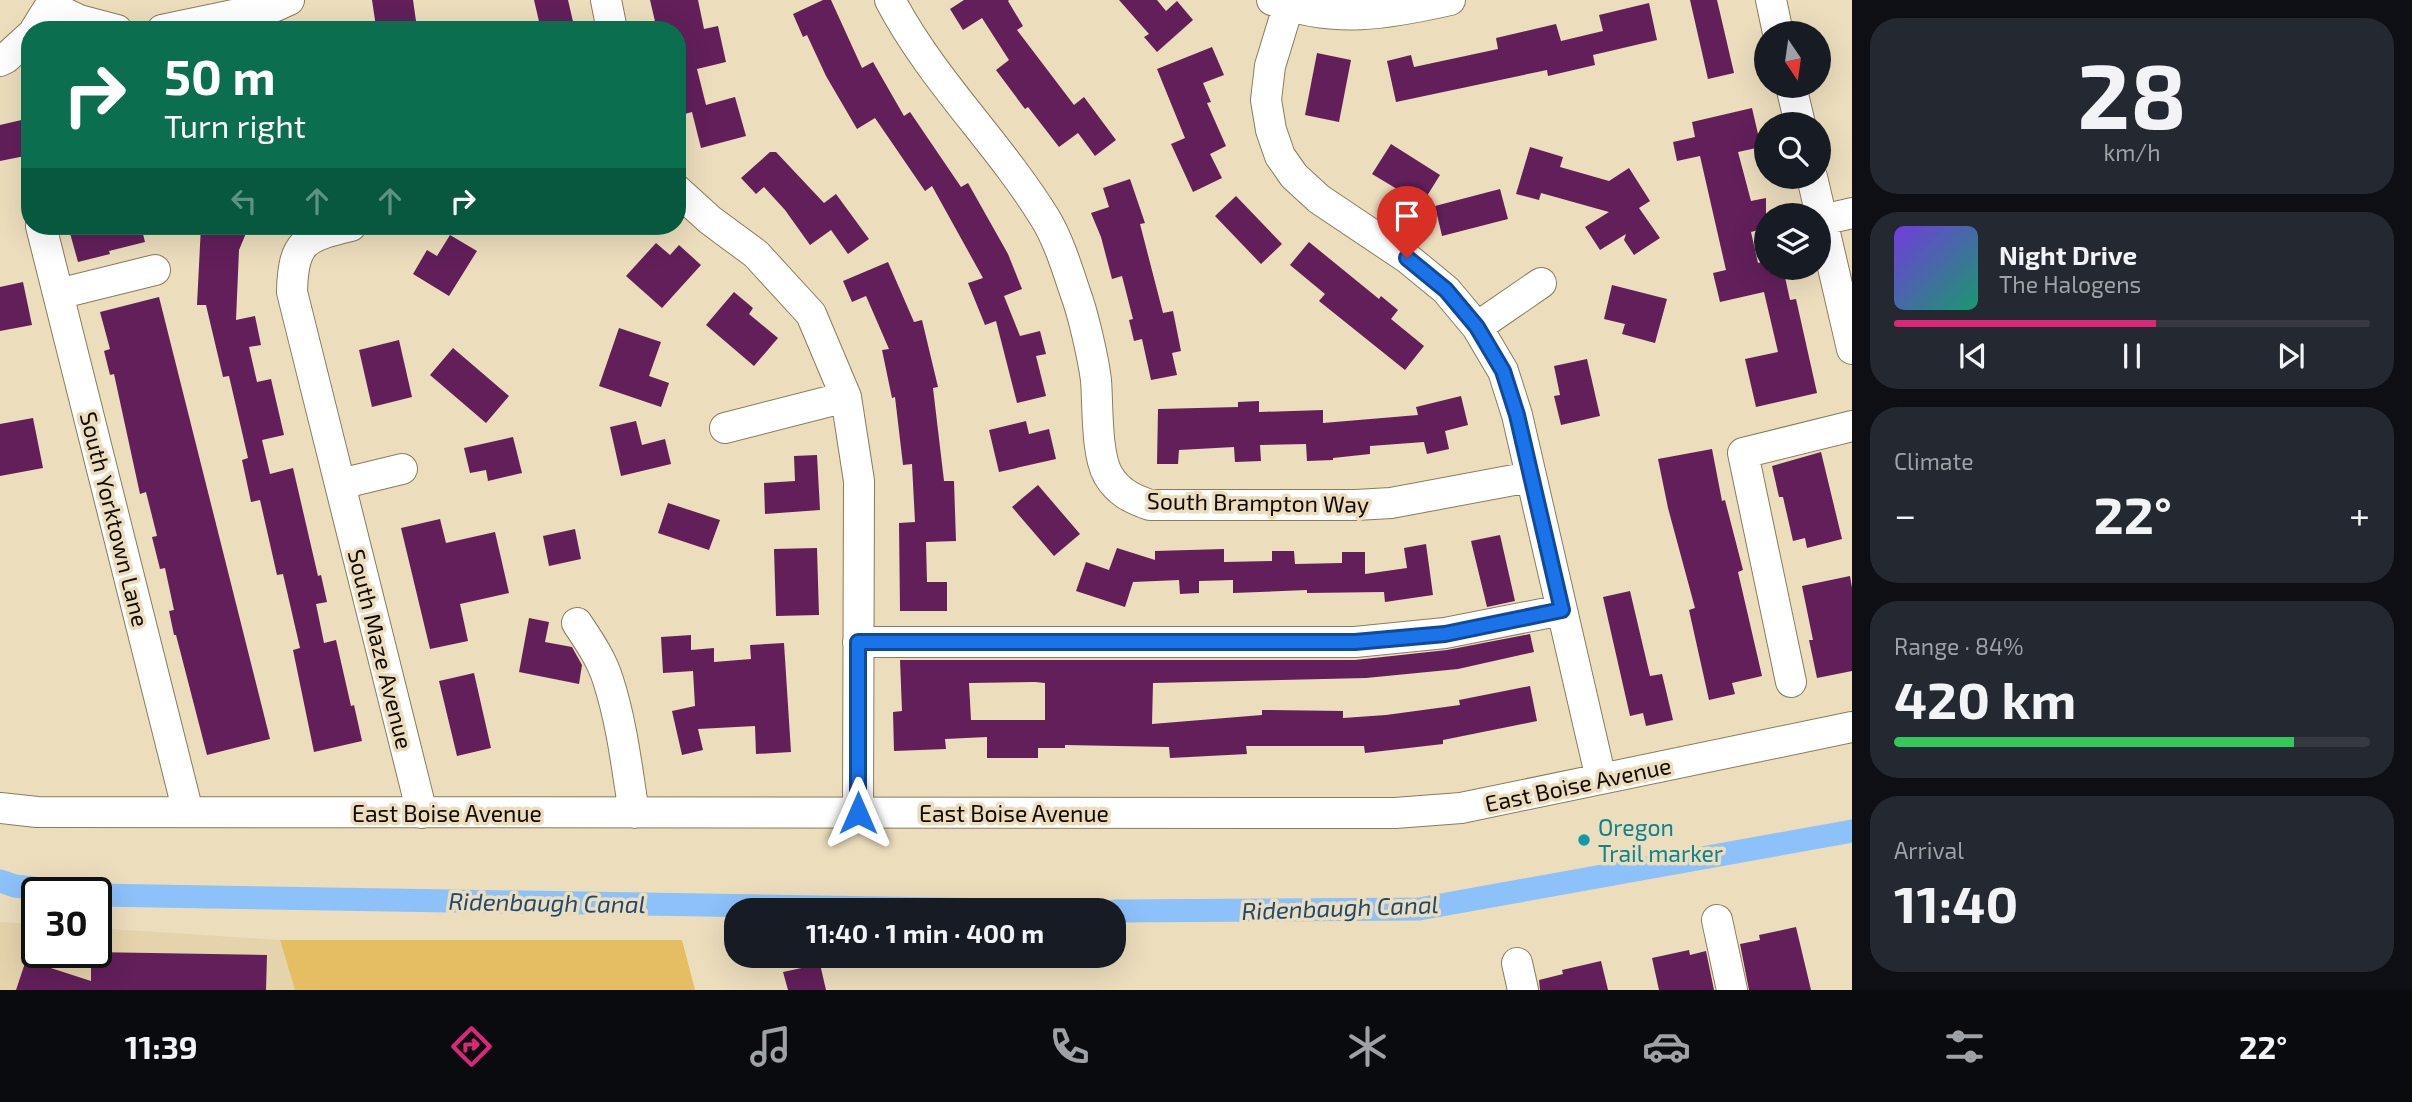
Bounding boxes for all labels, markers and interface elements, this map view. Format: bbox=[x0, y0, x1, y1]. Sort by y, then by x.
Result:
north arrow bbox=[1754, 21, 1830, 98]
map controls bbox=[1754, 21, 1831, 280]
text: 28 bbox=[2077, 38, 2187, 147]
text: 50 m bbox=[164, 46, 276, 105]
icon: right bbox=[49, 49, 140, 140]
text: Turn right bbox=[164, 106, 306, 144]
button: search bbox=[1754, 112, 1831, 189]
text: km/h bbox=[2103, 138, 2161, 166]
icon: left bbox=[225, 182, 263, 220]
icon: ahead bbox=[298, 182, 336, 220]
icon: ahead bbox=[371, 182, 409, 220]
icon: right bbox=[444, 182, 482, 220]
pin bbox=[1377, 186, 1437, 258]
icon: arrive bbox=[1388, 197, 1426, 235]
button: layers bbox=[1754, 203, 1831, 280]
text: Night Drive bbox=[1999, 239, 2137, 270]
text: The Halogens bbox=[1999, 270, 2141, 298]
icon: previous bbox=[1954, 337, 1992, 375]
icon: pause bbox=[2113, 337, 2151, 375]
icon: next bbox=[2272, 337, 2310, 375]
street label: South Yorktown Lane bbox=[75, 409, 155, 629]
text: Climate bbox=[1894, 447, 1974, 475]
text: 22° bbox=[2093, 482, 2172, 544]
street label: South Brampton Way bbox=[1147, 486, 1369, 518]
text: − bbox=[1894, 491, 1916, 537]
text: + bbox=[2349, 491, 2370, 537]
street label: South Maze Avenue bbox=[343, 546, 419, 752]
text: Range · 84% bbox=[1894, 632, 2024, 660]
text: 420 km bbox=[1894, 667, 2076, 729]
street label: East Boise Avenue bbox=[1482, 751, 1674, 817]
position arrow bbox=[821, 776, 895, 850]
street label: East Boise Avenue bbox=[352, 799, 542, 827]
street label: East Boise Avenue bbox=[919, 799, 1109, 827]
place label: Oregon Trail marker bbox=[1598, 813, 1723, 867]
marker: Oregon Trail marker bbox=[1576, 832, 1592, 848]
text: Arrival bbox=[1894, 836, 1964, 864]
text: 11:40 bbox=[1894, 871, 2018, 933]
speed limit sign: 30 bbox=[21, 877, 112, 968]
water label: Ridenbaugh Canal bbox=[448, 886, 646, 918]
water label: Ridenbaugh Canal bbox=[1241, 889, 1439, 925]
text: 11:40 · 1 min · 400 m bbox=[806, 917, 1044, 948]
icon: directions bbox=[447, 1022, 496, 1071]
icon: music bbox=[746, 1022, 795, 1071]
icon: phone bbox=[1045, 1022, 1094, 1071]
icon: climate bbox=[1343, 1022, 1392, 1071]
icon: car bbox=[1642, 1022, 1691, 1071]
icon: filters bbox=[1940, 1022, 1989, 1071]
text: 11:39 bbox=[125, 1027, 198, 1065]
text: 22° bbox=[2239, 1027, 2287, 1065]

